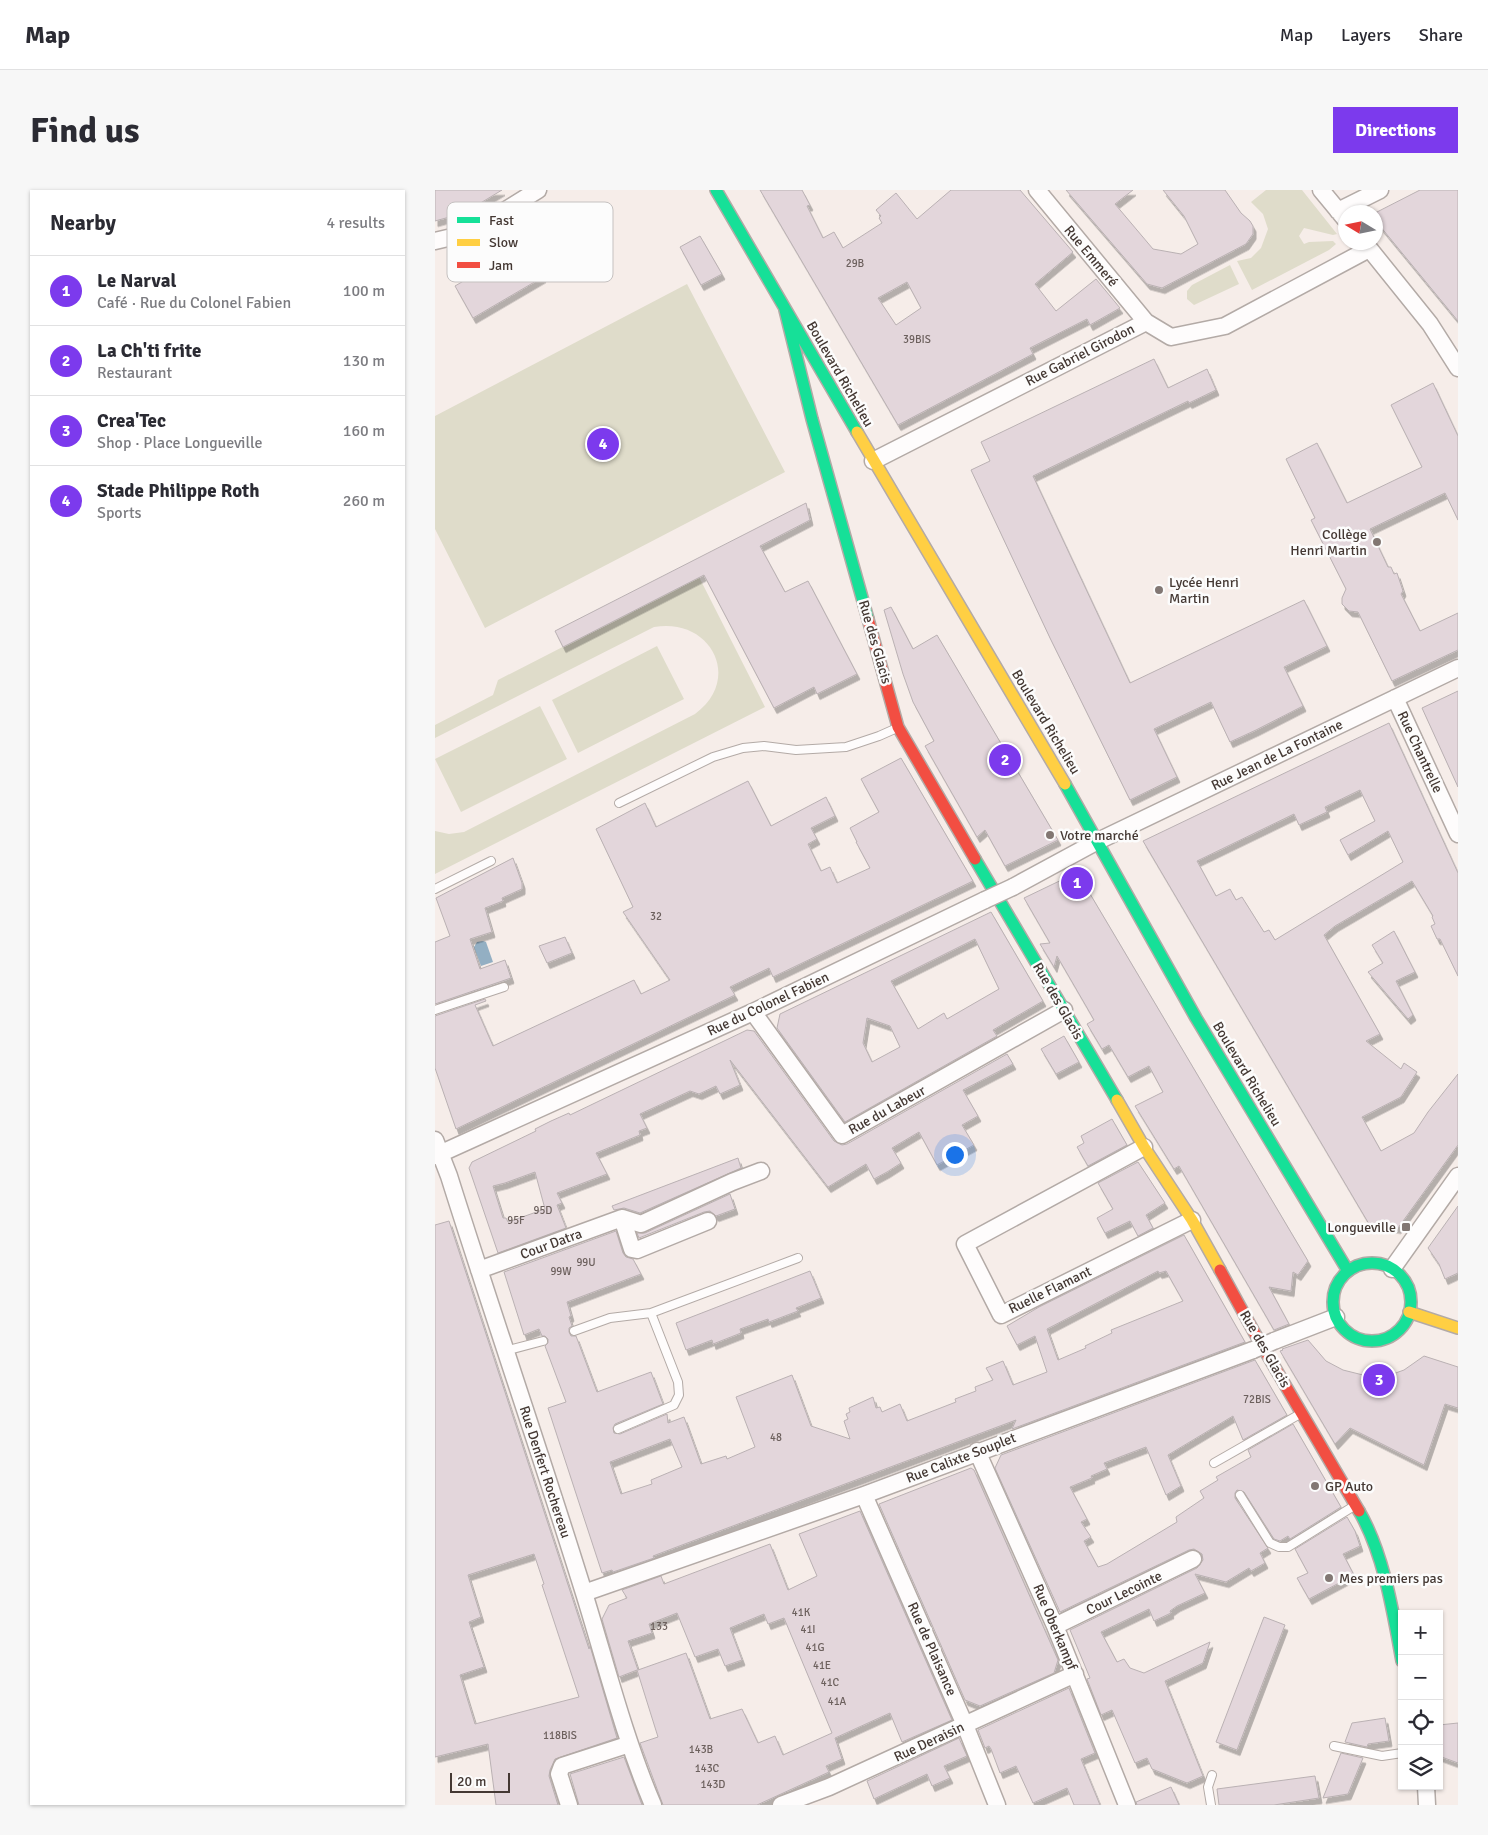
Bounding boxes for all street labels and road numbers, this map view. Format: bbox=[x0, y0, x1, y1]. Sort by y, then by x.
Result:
street label: Rue Emmeré bbox=[1060, 222, 1122, 290]
street label: Boulevard Richelieu bbox=[803, 318, 877, 430]
street label: Rue Gabriel Girodon bbox=[1023, 320, 1137, 390]
street label: Rue des Glacis bbox=[855, 598, 895, 686]
street label: Boulevard Richelieu bbox=[1008, 667, 1084, 777]
street label: Rue Chantrelle bbox=[1394, 708, 1446, 796]
street label: Rue Jean de La Fontaine bbox=[1209, 716, 1345, 794]
street label: Rue des Glacis bbox=[1029, 959, 1087, 1043]
street label: Rue du Colonel Fabien bbox=[704, 968, 832, 1040]
street label: Boulevard Richelieu bbox=[1209, 1019, 1285, 1129]
street label: Rue du Labeur bbox=[846, 1081, 929, 1138]
street label: Cour Datra bbox=[518, 1225, 584, 1263]
street label: Ruelle Flamant bbox=[1006, 1263, 1094, 1317]
street label: Rue des Glacis bbox=[1236, 1307, 1294, 1391]
street label: Rue Denfert Rochereau bbox=[516, 1404, 574, 1540]
street label: Rue Calixte Souplet bbox=[904, 1429, 1018, 1487]
street label: Cour Lecointe bbox=[1083, 1567, 1165, 1619]
street label: Rue Oberkampf bbox=[1029, 1581, 1081, 1674]
street label: Rue de Plaisance bbox=[904, 1600, 960, 1698]
street label: Rue Deraisin bbox=[891, 1718, 967, 1766]

